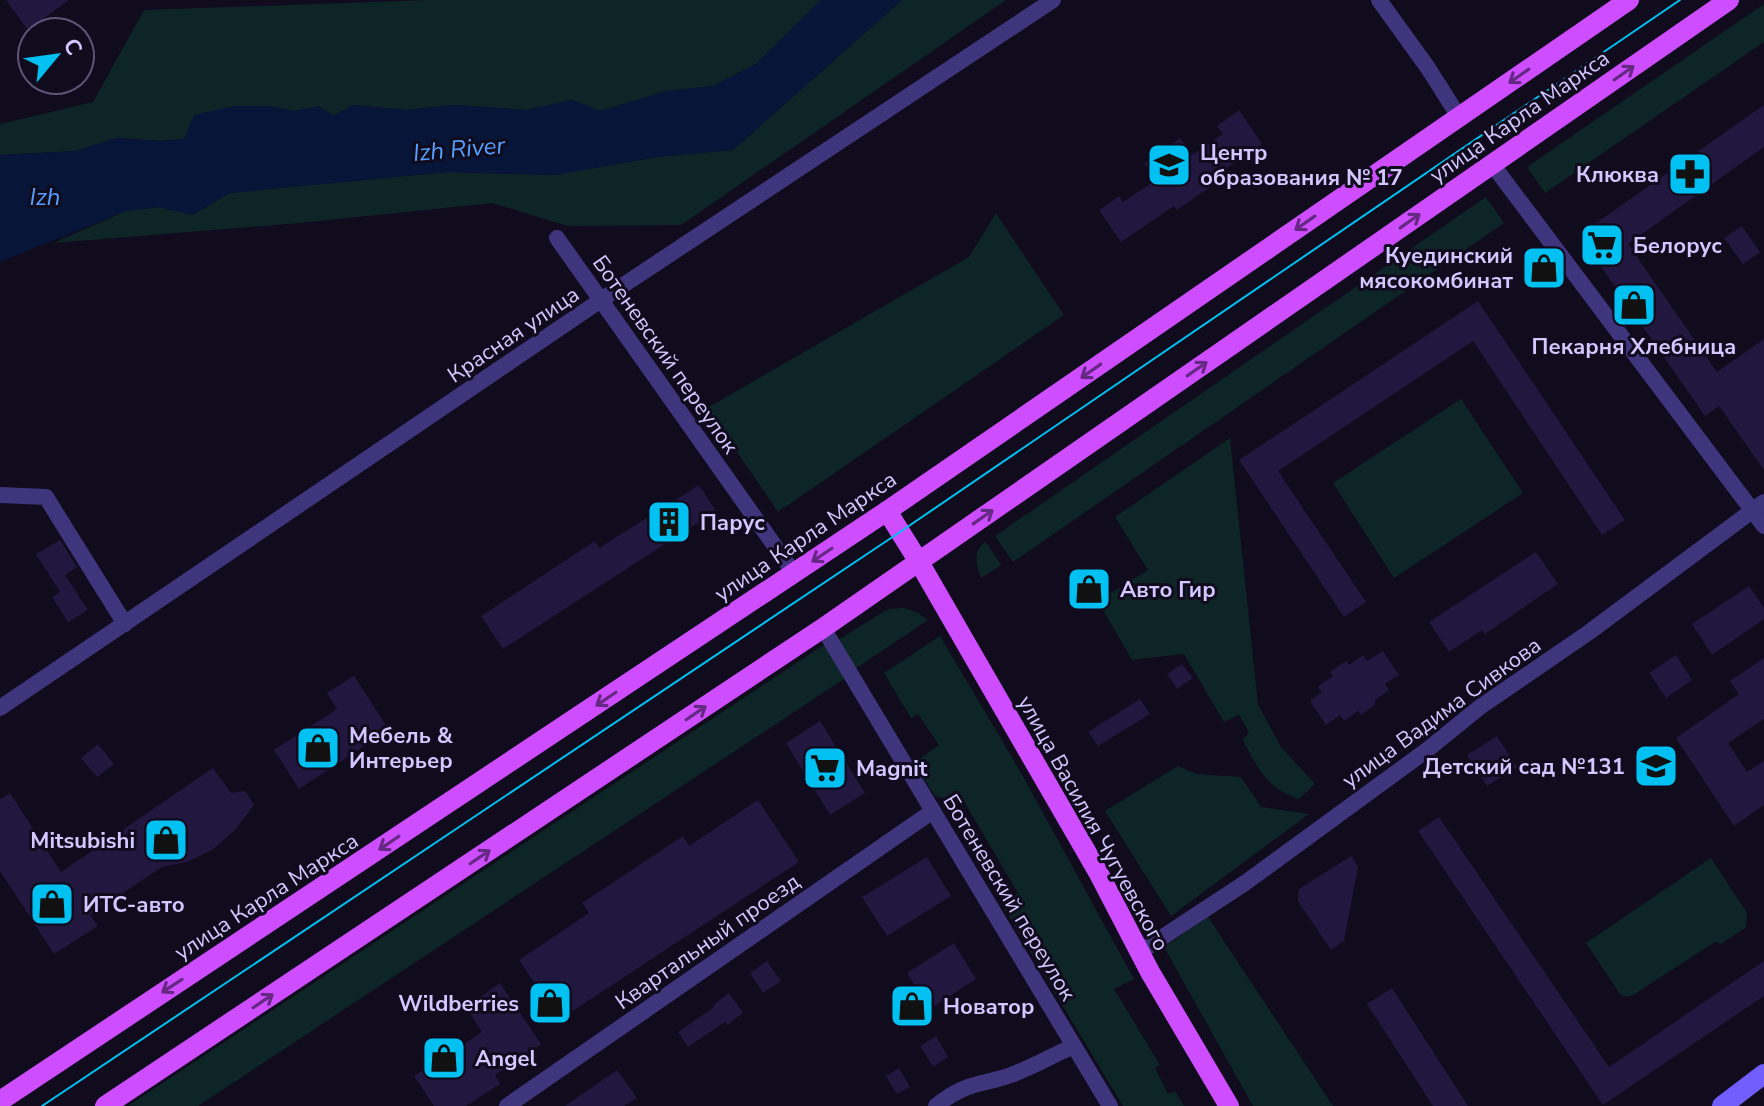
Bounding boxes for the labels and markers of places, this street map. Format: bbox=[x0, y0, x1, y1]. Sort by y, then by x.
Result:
place label: Центр образования № 17 bbox=[1200, 138, 1403, 193]
school or university icon: Центр образования № 17 bbox=[1145, 141, 1193, 189]
pharmacy icon: Клюква bbox=[1666, 150, 1714, 198]
place label: Клюква bbox=[1576, 160, 1659, 190]
supermarket icon: Белорус bbox=[1578, 221, 1626, 269]
place label: Белорус bbox=[1633, 231, 1722, 261]
place label: Куединский мясокомбинат bbox=[1359, 241, 1514, 296]
shop icon: Куединский мясокомбинат bbox=[1520, 244, 1568, 292]
shop icon: Пекарня Хлебница bbox=[1610, 281, 1658, 329]
place label: Пекарня Хлебница bbox=[1532, 332, 1736, 362]
building icon: Парус bbox=[645, 498, 693, 546]
place label: Парус bbox=[700, 508, 765, 538]
shop icon: Авто Гир bbox=[1065, 565, 1113, 613]
place label: Авто Гир bbox=[1120, 575, 1216, 605]
place label: Мебель & Интерьер bbox=[349, 721, 454, 776]
shop icon: Мебель & Интерьер bbox=[294, 724, 342, 772]
school or university icon: Детский сад №131 bbox=[1632, 742, 1680, 790]
supermarket icon: Magnit bbox=[801, 744, 849, 792]
place label: Детский сад №131 bbox=[1423, 752, 1625, 782]
place label: Magnit bbox=[856, 754, 928, 784]
shop icon: Mitsubishi bbox=[142, 816, 190, 864]
place label: Mitsubishi bbox=[30, 826, 135, 856]
shop icon: ИТС-авто bbox=[28, 880, 76, 928]
place label: ИТС-авто bbox=[83, 890, 185, 920]
shop icon: Wildberries bbox=[526, 979, 574, 1027]
shop icon: Новатор bbox=[888, 982, 936, 1030]
place label: Wildberries bbox=[398, 989, 519, 1019]
place label: Новатор bbox=[943, 992, 1035, 1022]
shop icon: Angel bbox=[420, 1034, 468, 1082]
place label: Angel bbox=[475, 1044, 536, 1074]

